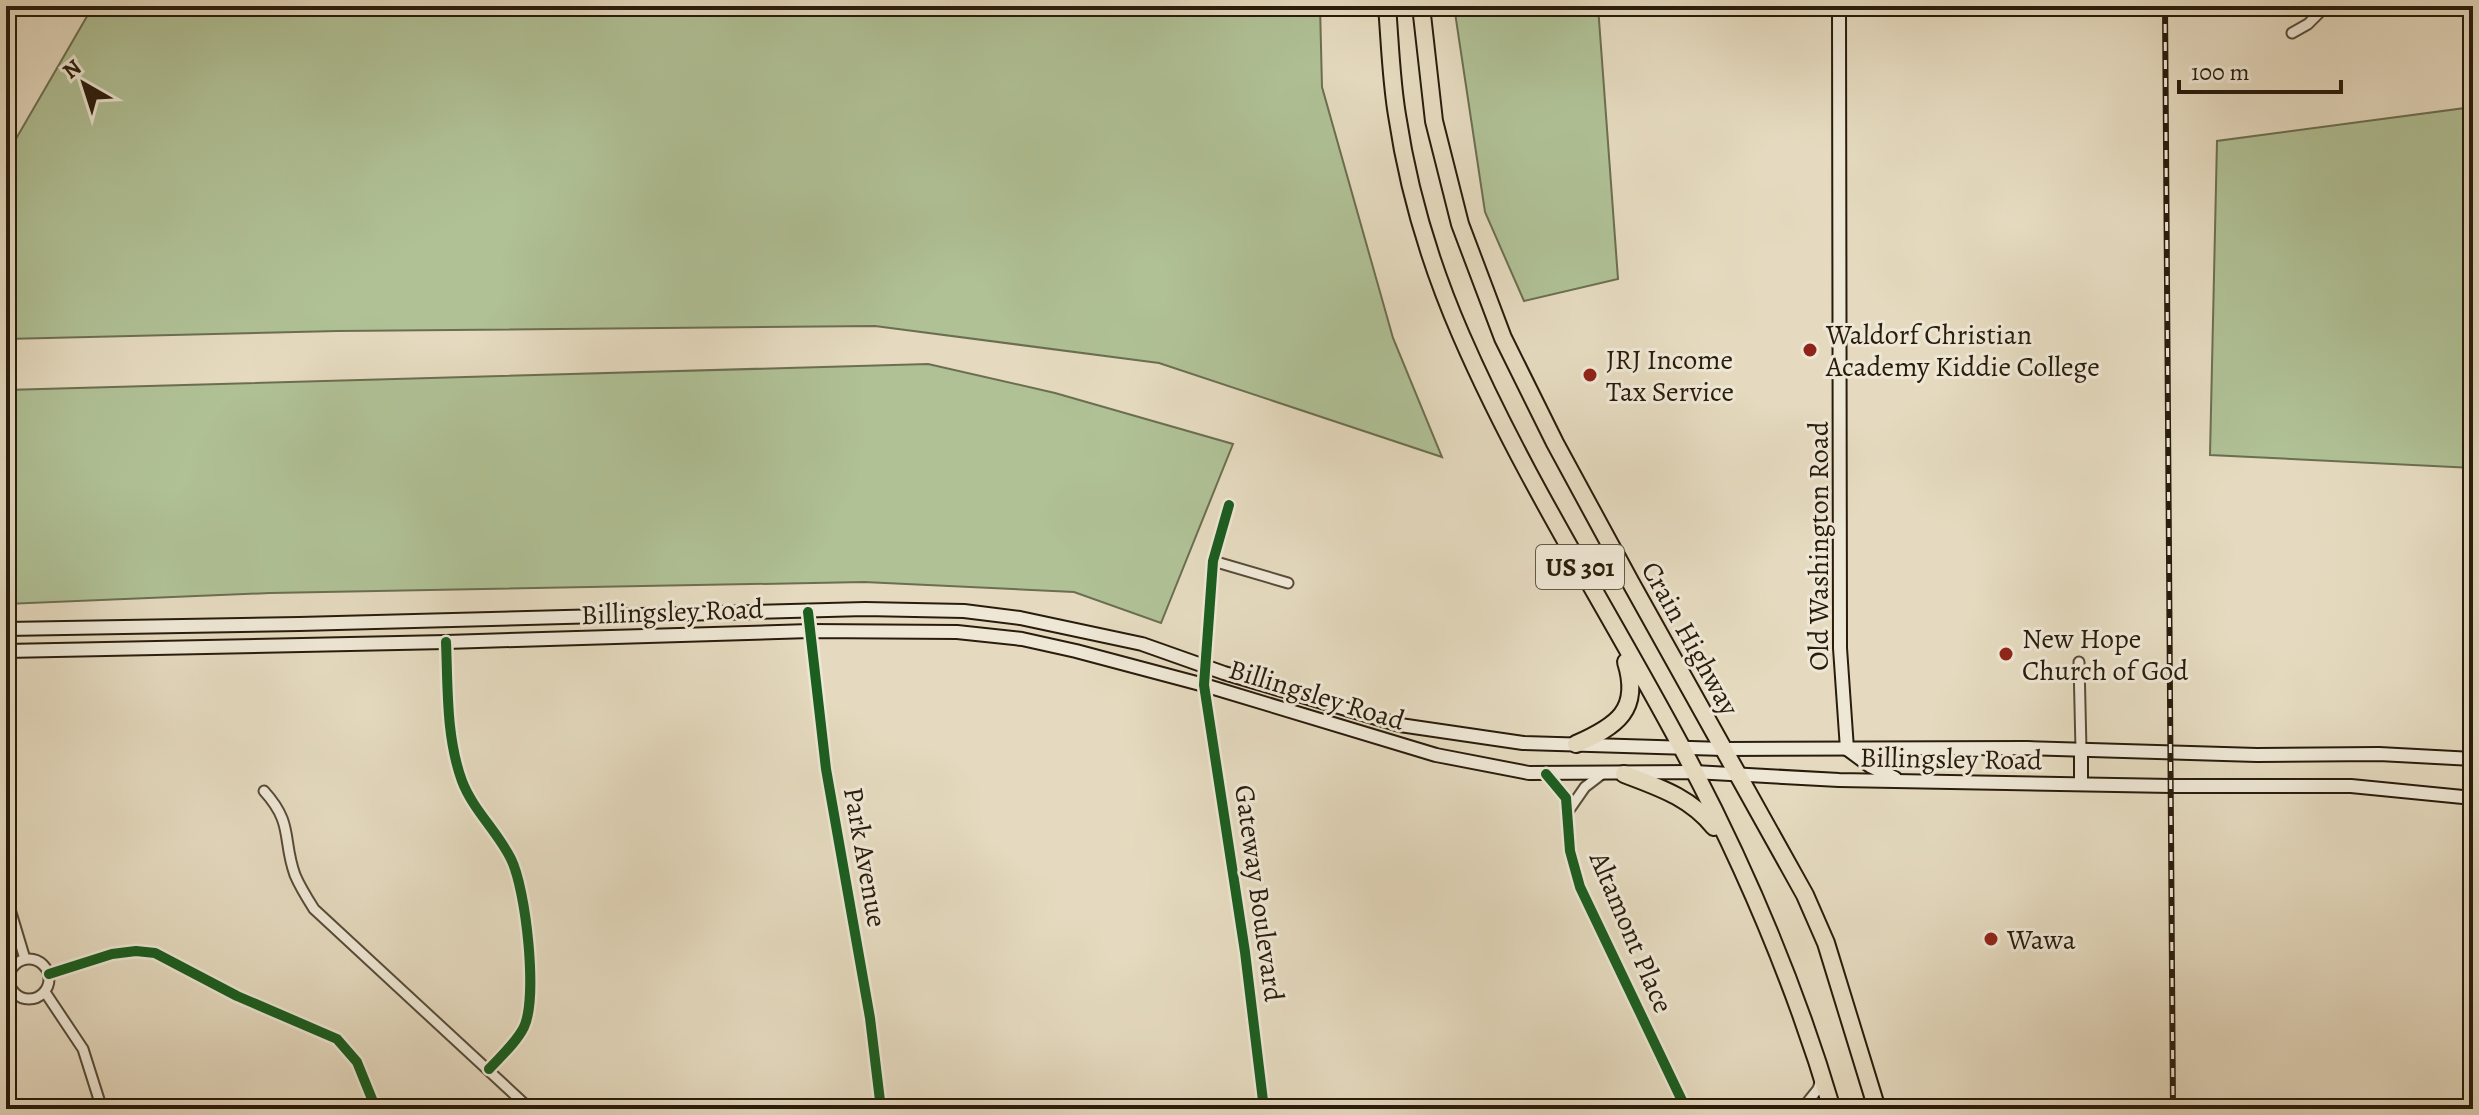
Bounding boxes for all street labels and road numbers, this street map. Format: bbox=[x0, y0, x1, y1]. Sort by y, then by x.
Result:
street label: Old Washington Road bbox=[1800, 420, 1838, 671]
road number: US 301 bbox=[1536, 545, 1624, 589]
street label: Crain Highway bbox=[1632, 555, 1748, 723]
street label: Billingsley Road bbox=[580, 590, 765, 634]
street label: Billingsley Road bbox=[1224, 650, 1410, 740]
street label: Billingsley Road bbox=[1860, 738, 2043, 780]
street label: Gateway Boulevard bbox=[1225, 782, 1293, 1005]
street label: Park Avenue bbox=[834, 784, 896, 930]
street label: Altamont Place bbox=[1580, 845, 1682, 1019]

